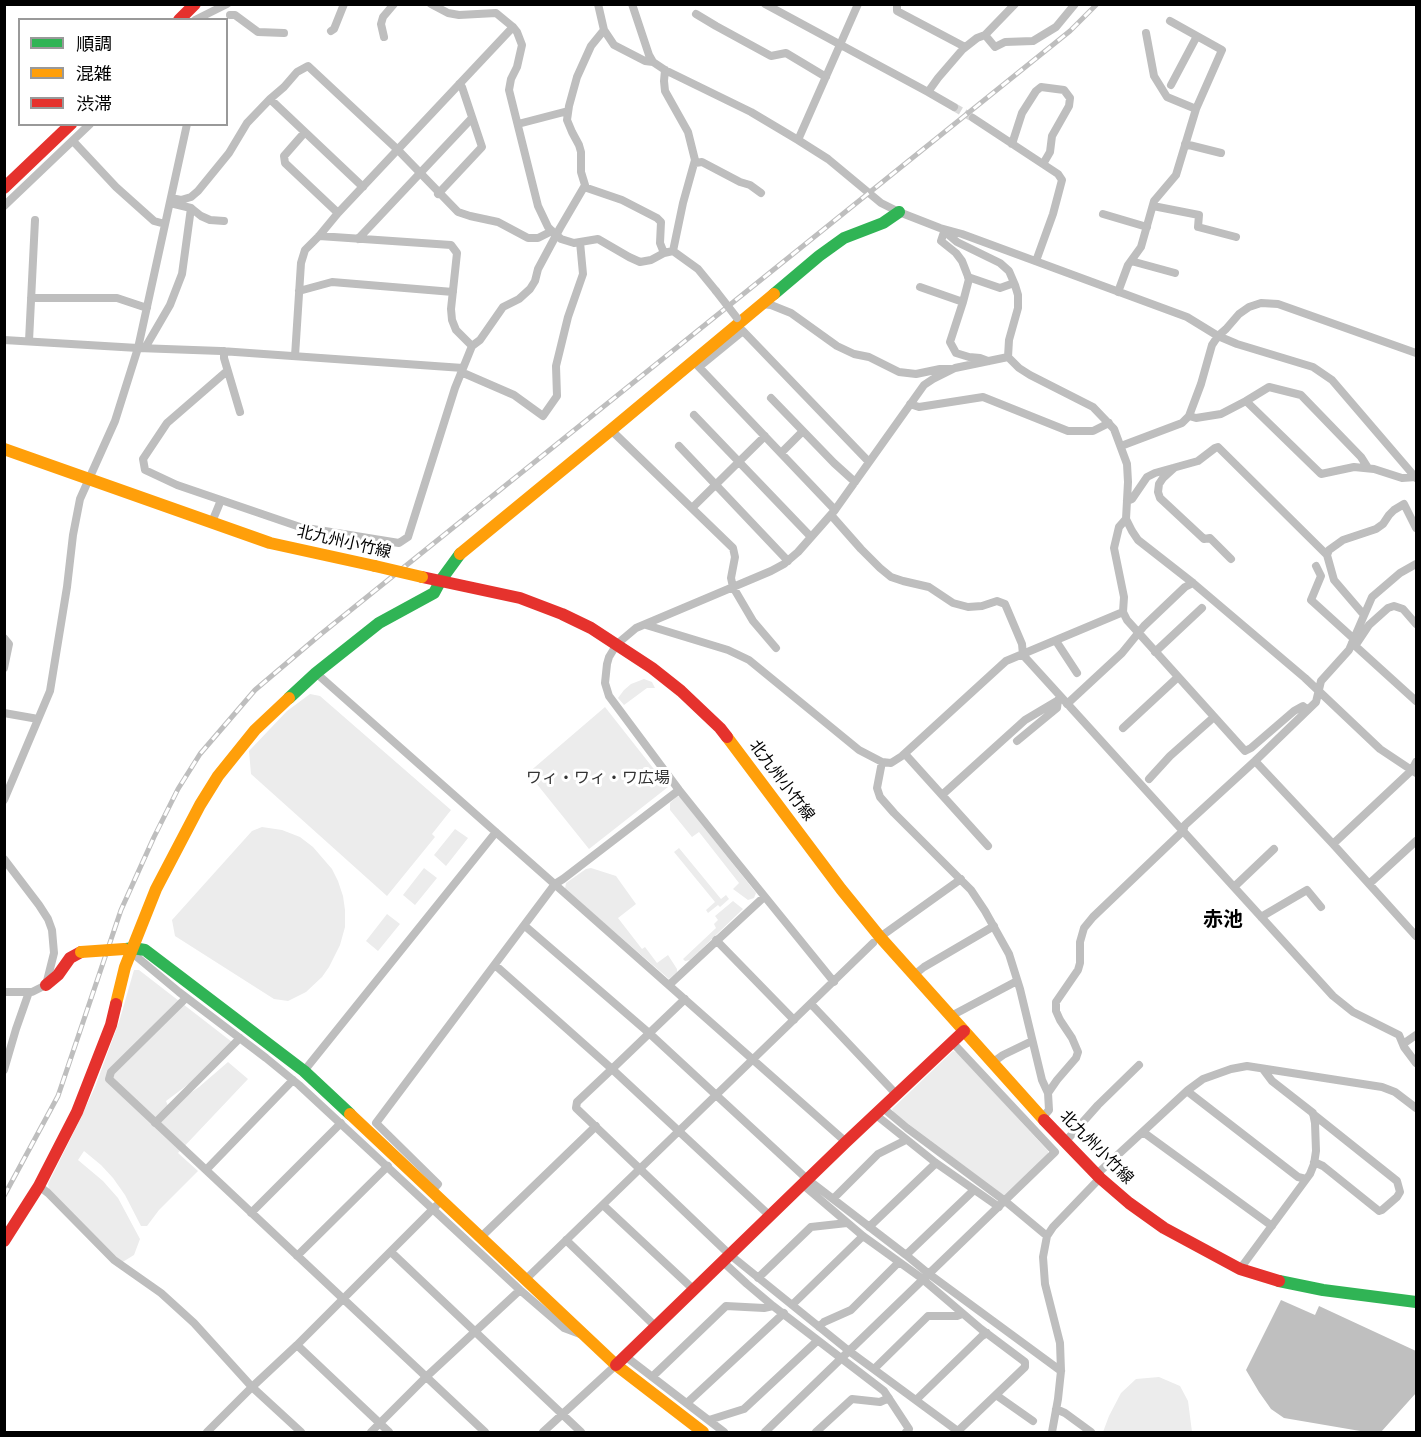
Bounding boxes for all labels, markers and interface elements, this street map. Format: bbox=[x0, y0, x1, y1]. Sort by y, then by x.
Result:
legend bbox=[18, 18, 228, 126]
text: 順調 bbox=[76, 30, 112, 57]
text: 混雑 bbox=[76, 60, 112, 87]
text: 渋滞 bbox=[76, 90, 112, 117]
street label: 北九州小竹線 bbox=[295, 523, 393, 563]
street label: 北九州小竹線 bbox=[744, 737, 818, 825]
park label: ワィ・ワィ・ワ広場 bbox=[526, 769, 670, 789]
district label: 赤池 bbox=[1203, 909, 1243, 933]
street label: 北九州小竹線 bbox=[1055, 1107, 1137, 1189]

